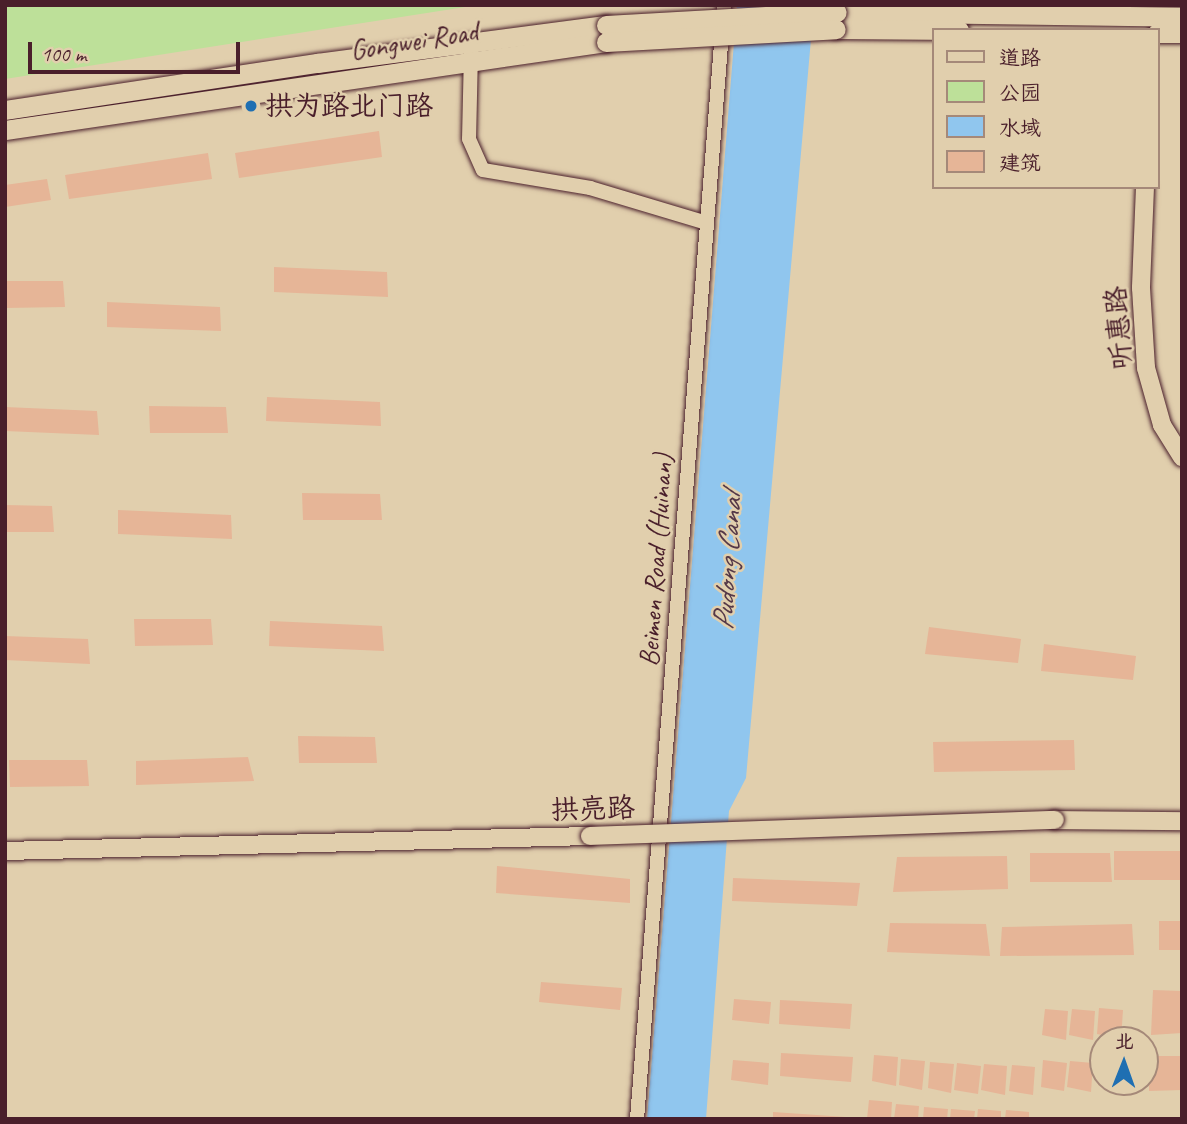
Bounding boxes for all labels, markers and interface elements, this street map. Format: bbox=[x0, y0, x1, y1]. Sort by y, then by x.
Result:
street label: Gongwei Road bbox=[348, 14, 480, 68]
scale bar bbox=[32, 28, 243, 72]
legend bbox=[932, 28, 1159, 189]
text: 100 m bbox=[41, 41, 86, 67]
text: 道路 bbox=[999, 45, 1041, 71]
text: 公园 bbox=[999, 80, 1041, 106]
place label: 拱为路北门路 bbox=[265, 89, 433, 123]
marker: 拱为路北门路 bbox=[243, 98, 259, 114]
text: 水域 bbox=[999, 115, 1041, 141]
text: 建筑 bbox=[999, 150, 1041, 176]
street label: 听惠路 bbox=[1099, 285, 1139, 371]
street label: Beimen Road (Huinan) bbox=[632, 452, 680, 668]
water label: Pudong Canal bbox=[704, 493, 750, 631]
street label: 拱亮路 bbox=[550, 791, 636, 827]
north arrow bbox=[1089, 1026, 1159, 1096]
text: 北 bbox=[1115, 1030, 1134, 1054]

